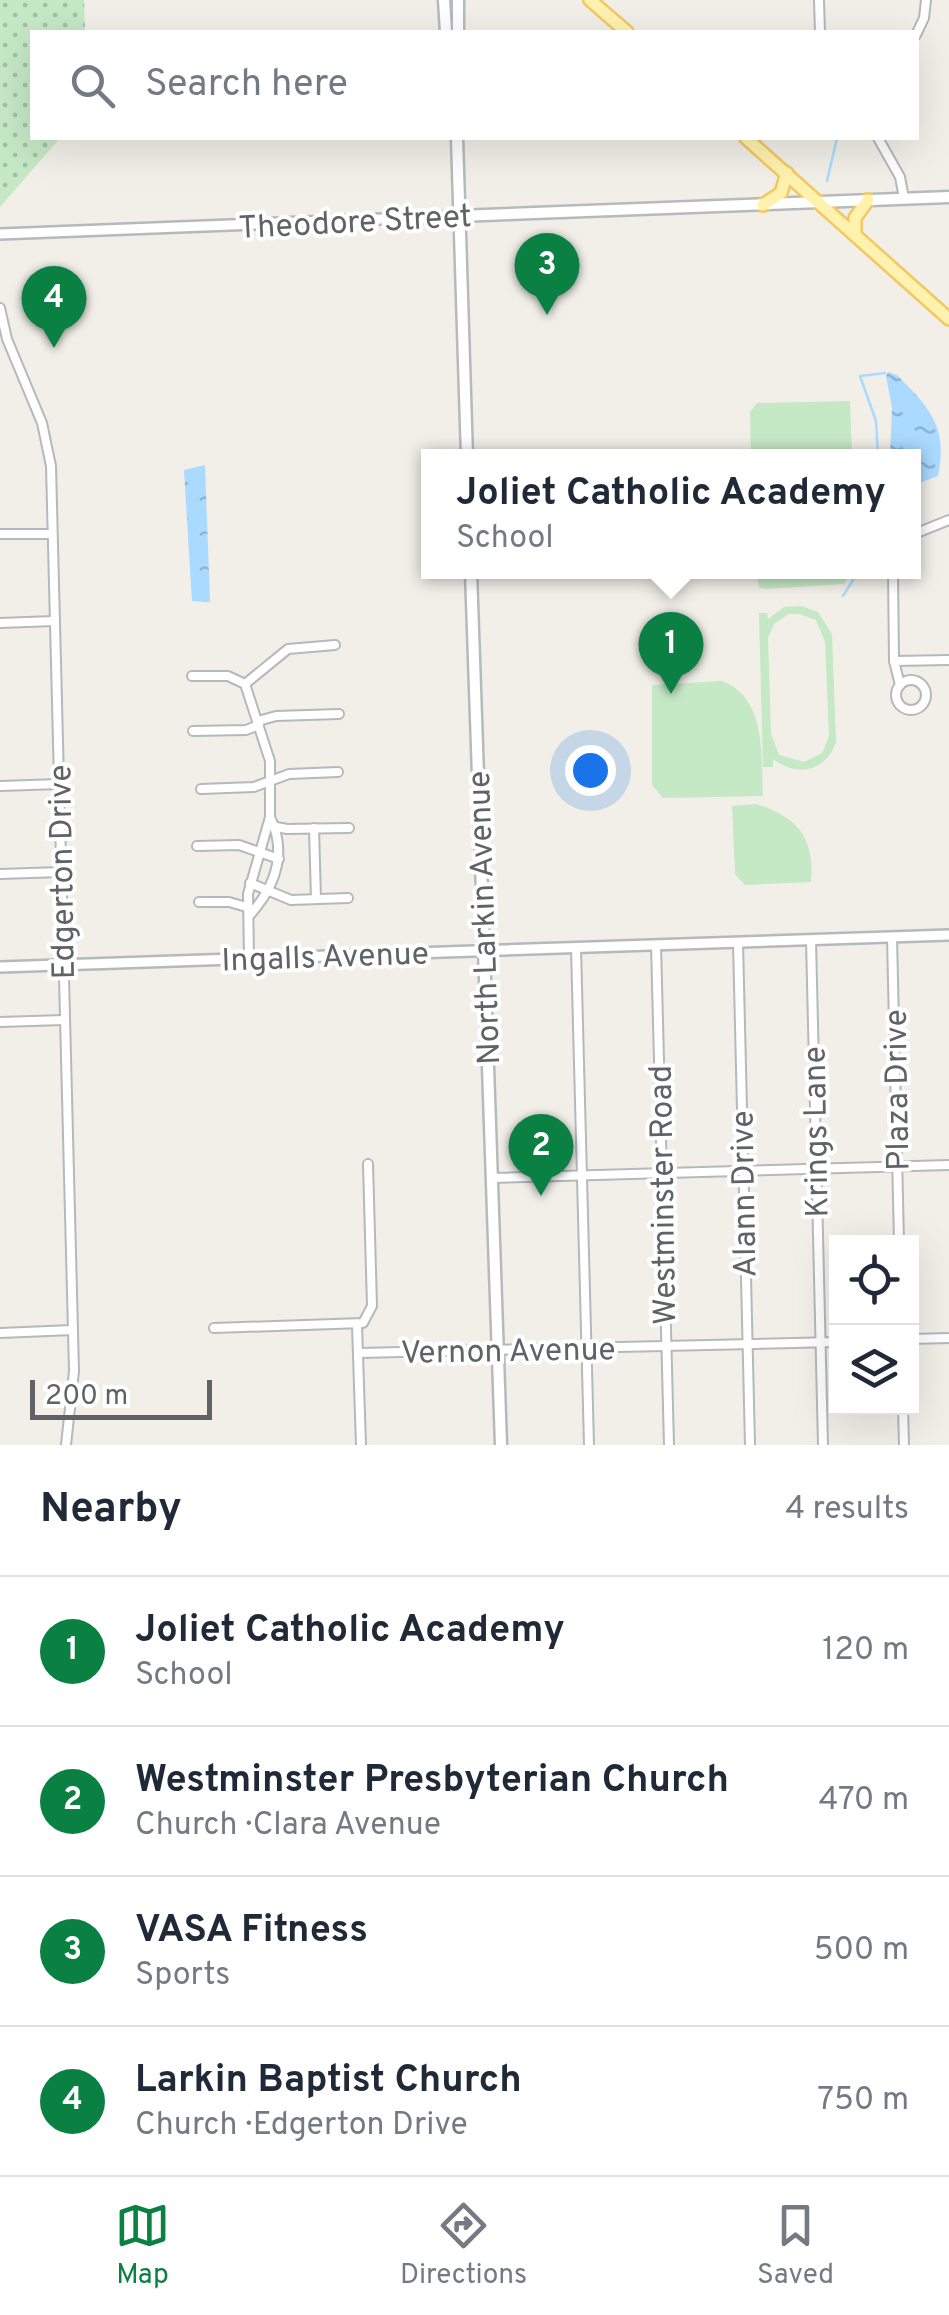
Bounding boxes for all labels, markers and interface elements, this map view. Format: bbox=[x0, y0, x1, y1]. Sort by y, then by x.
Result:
search box bbox=[30, 30, 919, 140]
icon: search bbox=[65, 58, 120, 113]
text: Search here bbox=[145, 61, 348, 110]
street label: Theodore Street bbox=[238, 198, 473, 250]
pin: 3 bbox=[514, 232, 580, 315]
pin: 4 bbox=[22, 266, 86, 348]
popup bbox=[421, 449, 921, 579]
text: Joliet Catholic Academy bbox=[456, 470, 886, 519]
text: School bbox=[456, 519, 554, 559]
pin: 1 bbox=[638, 612, 704, 694]
your location bbox=[565, 745, 616, 796]
street label: Edgerton Drive bbox=[42, 764, 86, 980]
street label: North Larkin Avenue bbox=[461, 770, 511, 1066]
street label: Ingalls Avenue bbox=[221, 935, 430, 983]
street label: Plaza Drive bbox=[878, 1009, 920, 1171]
street label: Krings Lane bbox=[797, 1046, 839, 1218]
street label: Westminster Road bbox=[643, 1065, 687, 1325]
street label: Alann Drive bbox=[725, 1110, 767, 1278]
pin: 2 bbox=[508, 1114, 574, 1196]
map controls bbox=[829, 1235, 919, 1415]
button: locate bbox=[829, 1235, 919, 1325]
button: layers bbox=[829, 1325, 919, 1415]
street label: Vernon Avenue bbox=[400, 1331, 616, 1375]
scale bar bbox=[30, 1375, 212, 1420]
text: 200 m bbox=[45, 1379, 128, 1415]
text: Nearby bbox=[40, 1484, 182, 1537]
text: 4 results bbox=[785, 1490, 909, 1530]
text: Joliet Catholic Academy bbox=[135, 1607, 565, 1656]
text: 1 bbox=[66, 1631, 79, 1671]
text: 120 m bbox=[822, 1631, 909, 1671]
text: School bbox=[135, 1656, 233, 1696]
text: Westminster Presbyterian Church bbox=[135, 1757, 729, 1806]
text: 2 bbox=[63, 1781, 82, 1821]
text: 470 m bbox=[819, 1781, 909, 1821]
text: Church · Clara Avenue bbox=[135, 1806, 441, 1846]
text: VASA Fitness bbox=[135, 1907, 368, 1956]
text: 3 bbox=[63, 1931, 82, 1971]
text: 500 m bbox=[814, 1931, 909, 1971]
text: Sports bbox=[135, 1956, 230, 1996]
text: Larkin Baptist Church bbox=[135, 2057, 522, 2106]
text: 4 bbox=[62, 2081, 83, 2121]
text: 750 m bbox=[817, 2081, 909, 2121]
text: Church · Edgerton Drive bbox=[135, 2106, 468, 2146]
tab: Map bbox=[115, 2198, 170, 2294]
tab: Directions bbox=[400, 2198, 527, 2294]
tab: Saved bbox=[757, 2198, 834, 2294]

